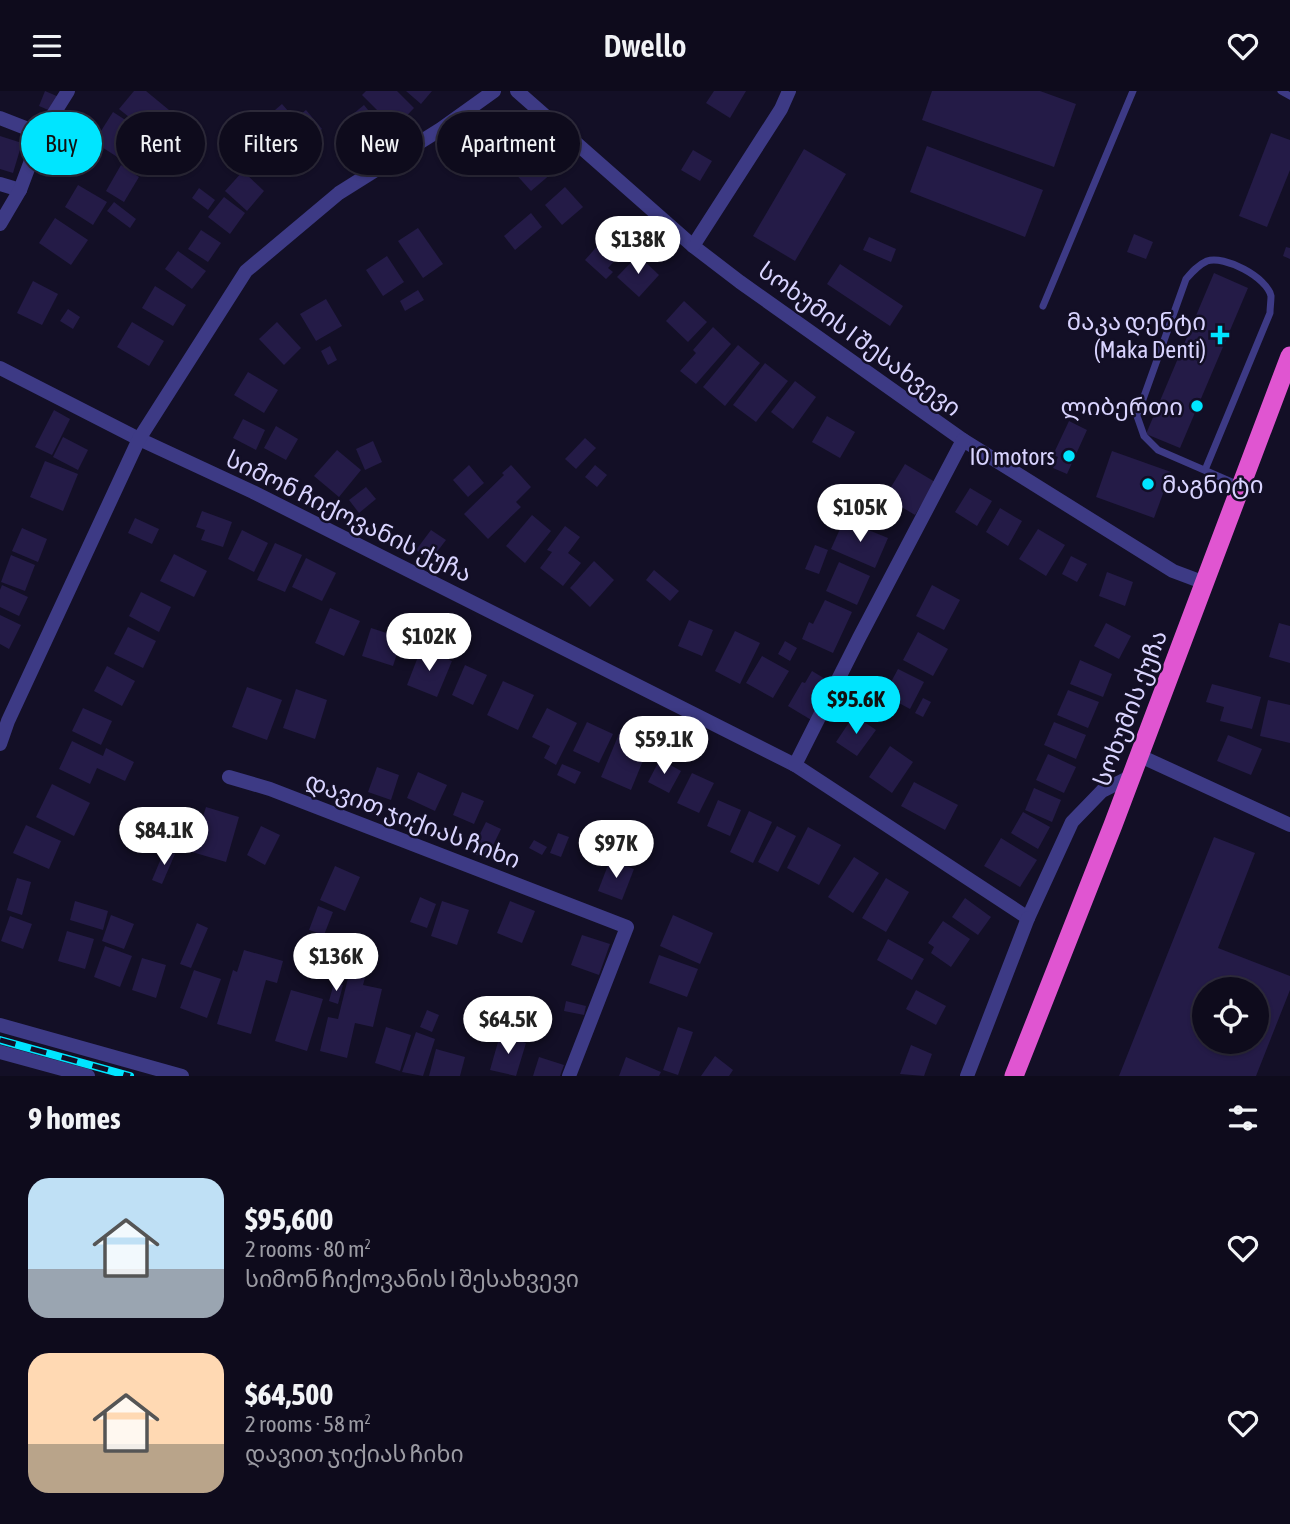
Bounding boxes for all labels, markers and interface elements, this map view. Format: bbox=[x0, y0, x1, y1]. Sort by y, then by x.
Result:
icon: menu bbox=[28, 27, 66, 65]
text: Dwello bbox=[604, 27, 686, 64]
icon: heart bbox=[1224, 27, 1262, 65]
chip: Buy bbox=[21, 112, 102, 175]
chip: Rent bbox=[116, 112, 205, 175]
chip: Filters bbox=[219, 112, 322, 175]
chip: New bbox=[336, 112, 423, 175]
chip: Apartment bbox=[437, 112, 580, 175]
pin: $138K bbox=[589, 216, 687, 276]
text: $138K bbox=[611, 226, 665, 252]
street label: სოხუმის I შესახვევი bbox=[753, 257, 966, 422]
place label: მაკა დენტი (Maka Denti) bbox=[1067, 308, 1206, 363]
marker: მაკა დენტი (Maka Denti) bbox=[1212, 327, 1228, 343]
place label: ლიბერთი bbox=[1061, 393, 1183, 421]
marker: ლიბერთი bbox=[1189, 398, 1205, 414]
place label: IO motors bbox=[970, 443, 1055, 470]
street label: სიმონ ჩიქოვანის ქუჩა bbox=[221, 445, 476, 588]
marker: IO motors bbox=[1061, 448, 1077, 464]
place label: მაგნიტი bbox=[1162, 471, 1264, 499]
marker: მაგნიტი bbox=[1140, 476, 1156, 492]
pin: $105K bbox=[811, 484, 909, 544]
text: $105K bbox=[833, 494, 887, 520]
pin: $102K bbox=[380, 613, 478, 673]
text: $102K bbox=[402, 623, 456, 649]
street label: სოხუმის ქუჩა bbox=[1088, 626, 1173, 790]
pin: $95.6K bbox=[799, 677, 913, 736]
text: $95.6K bbox=[827, 686, 885, 712]
pin: $59.1K bbox=[607, 717, 721, 776]
text: $59.1K bbox=[635, 726, 693, 752]
street label: დავით ჯიქიას ჩიხი bbox=[301, 767, 524, 874]
pin: $84.1K bbox=[107, 807, 221, 867]
text: $84.1K bbox=[135, 817, 193, 843]
pin: $97K bbox=[575, 821, 657, 880]
text: $97K bbox=[595, 830, 637, 856]
pin: $136K bbox=[287, 933, 385, 993]
text: $136K bbox=[309, 943, 363, 969]
map controls bbox=[1192, 977, 1269, 1054]
button: locate bbox=[1192, 977, 1269, 1054]
pin: $64.5K bbox=[451, 997, 565, 1056]
text: $64.5K bbox=[479, 1006, 537, 1032]
icon: filters bbox=[1224, 1099, 1262, 1137]
text: 9 homes bbox=[28, 1101, 121, 1135]
text: $95,600 bbox=[245, 1202, 333, 1236]
icon: home bbox=[84, 1206, 168, 1290]
icon: heart bbox=[1224, 1229, 1262, 1267]
text: 2 rooms · 80 m² bbox=[245, 1236, 371, 1262]
text: სიმონ ჩიქოვანის I შესახვევი bbox=[245, 1266, 579, 1292]
text: $64,500 bbox=[245, 1377, 333, 1411]
icon: home bbox=[84, 1381, 168, 1465]
icon: heart bbox=[1224, 1404, 1262, 1442]
text: 2 rooms · 58 m² bbox=[245, 1411, 371, 1437]
text: დავით ჯიქიას ჩიხი bbox=[245, 1441, 464, 1467]

